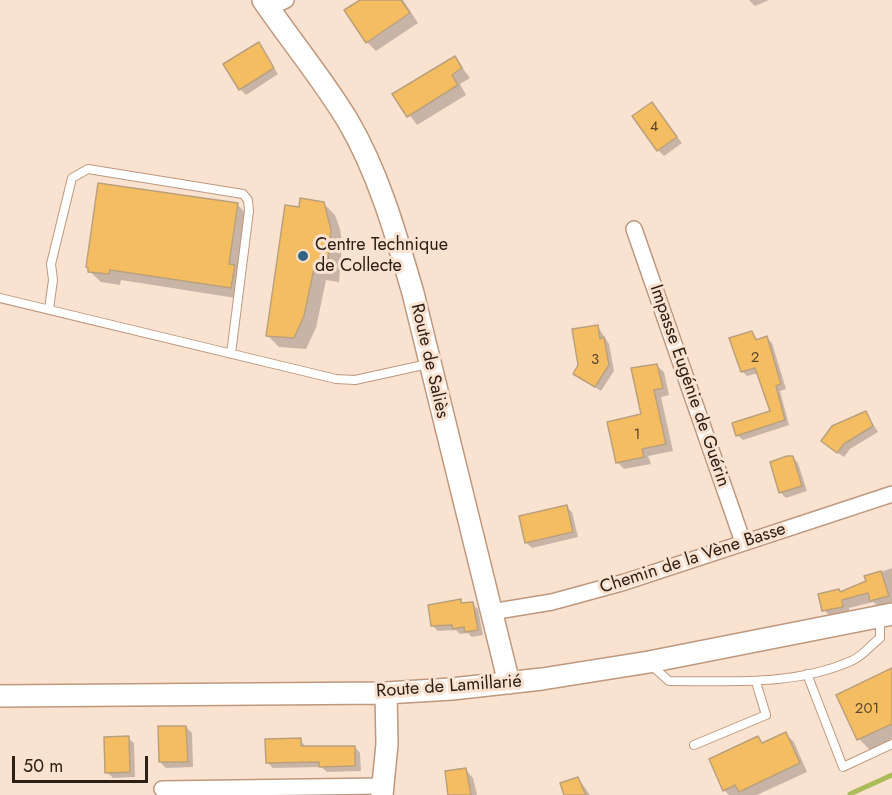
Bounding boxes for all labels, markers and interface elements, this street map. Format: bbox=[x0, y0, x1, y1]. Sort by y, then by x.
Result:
house number: 4 bbox=[650, 118, 658, 136]
place label: Centre Technique de Collecte bbox=[315, 235, 448, 278]
marker: Centre Technique de Collecte bbox=[296, 249, 310, 263]
street label: Impasse Eugénie de Guérin bbox=[644, 282, 734, 490]
street label: Route de Saliès bbox=[405, 301, 453, 421]
house number: 2 bbox=[751, 349, 759, 367]
house number: 3 bbox=[591, 351, 599, 369]
house number: 1 bbox=[634, 426, 640, 444]
street label: Chemin de la Vène Basse bbox=[597, 519, 789, 599]
street label: Route de Lamillarié bbox=[376, 671, 522, 703]
house number: 201 bbox=[855, 700, 879, 718]
scale bar bbox=[15, 744, 152, 782]
text: 50 m bbox=[23, 753, 63, 779]

